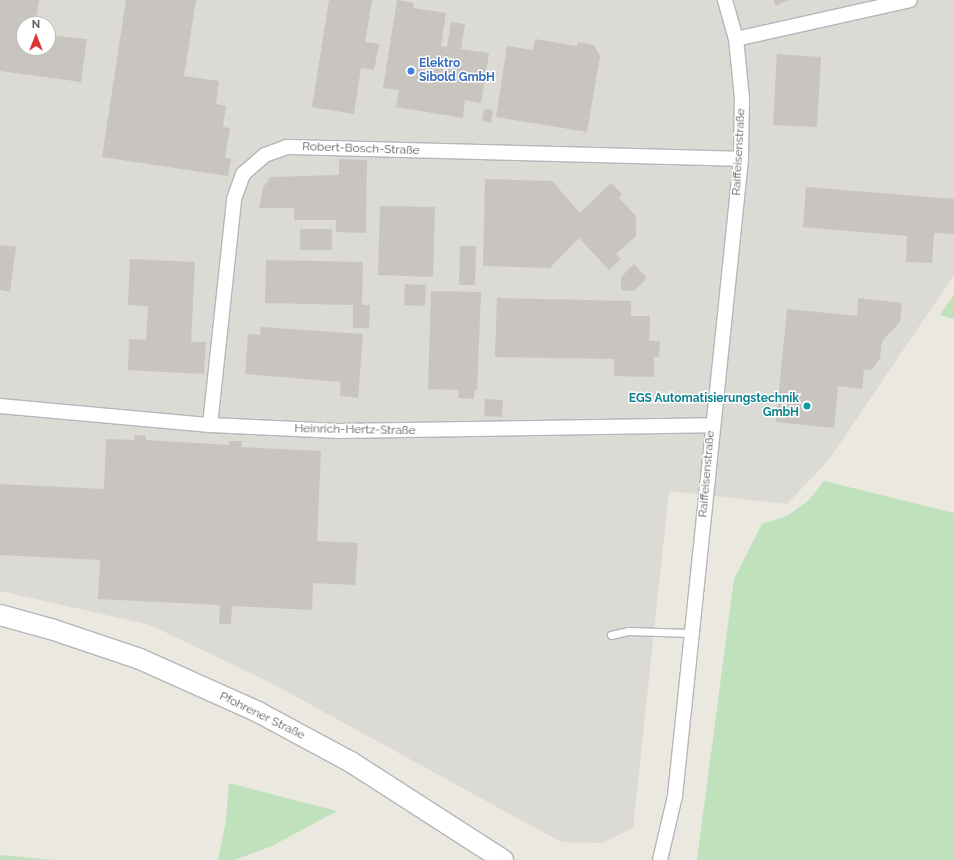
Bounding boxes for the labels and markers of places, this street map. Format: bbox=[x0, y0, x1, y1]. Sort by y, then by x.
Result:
place label: Elektro Sibold GmbH bbox=[419, 57, 495, 85]
marker: Elektro Sibold GmbH bbox=[406, 66, 416, 76]
place label: EGS Automatisierungstechnik GmbH bbox=[628, 392, 799, 420]
marker: EGS Automatisierungstechnik GmbH bbox=[802, 401, 812, 411]

